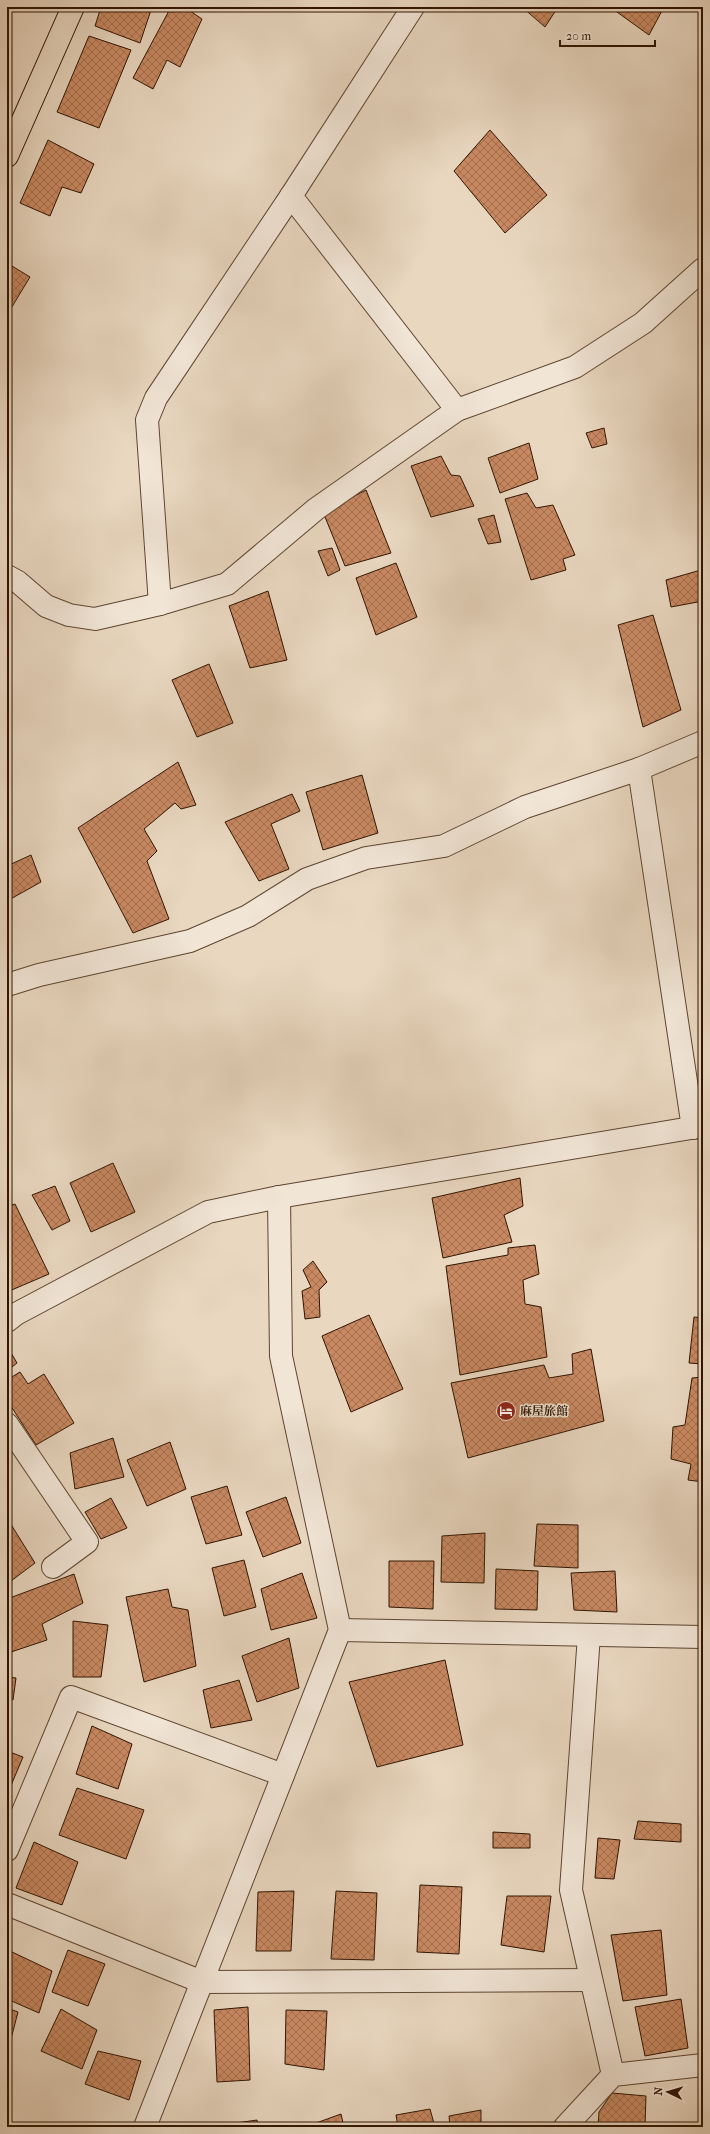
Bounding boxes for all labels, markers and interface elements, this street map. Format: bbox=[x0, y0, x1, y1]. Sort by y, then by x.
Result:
scale bar bbox=[560, 22, 655, 48]
text: 20 m bbox=[566, 29, 591, 43]
hotel icon: 麻屋旅館 bbox=[495, 1400, 517, 1422]
place label: 麻屋旅館 bbox=[520, 1404, 568, 1418]
north arrow bbox=[648, 2072, 688, 2112]
text: N bbox=[652, 2086, 665, 2096]

